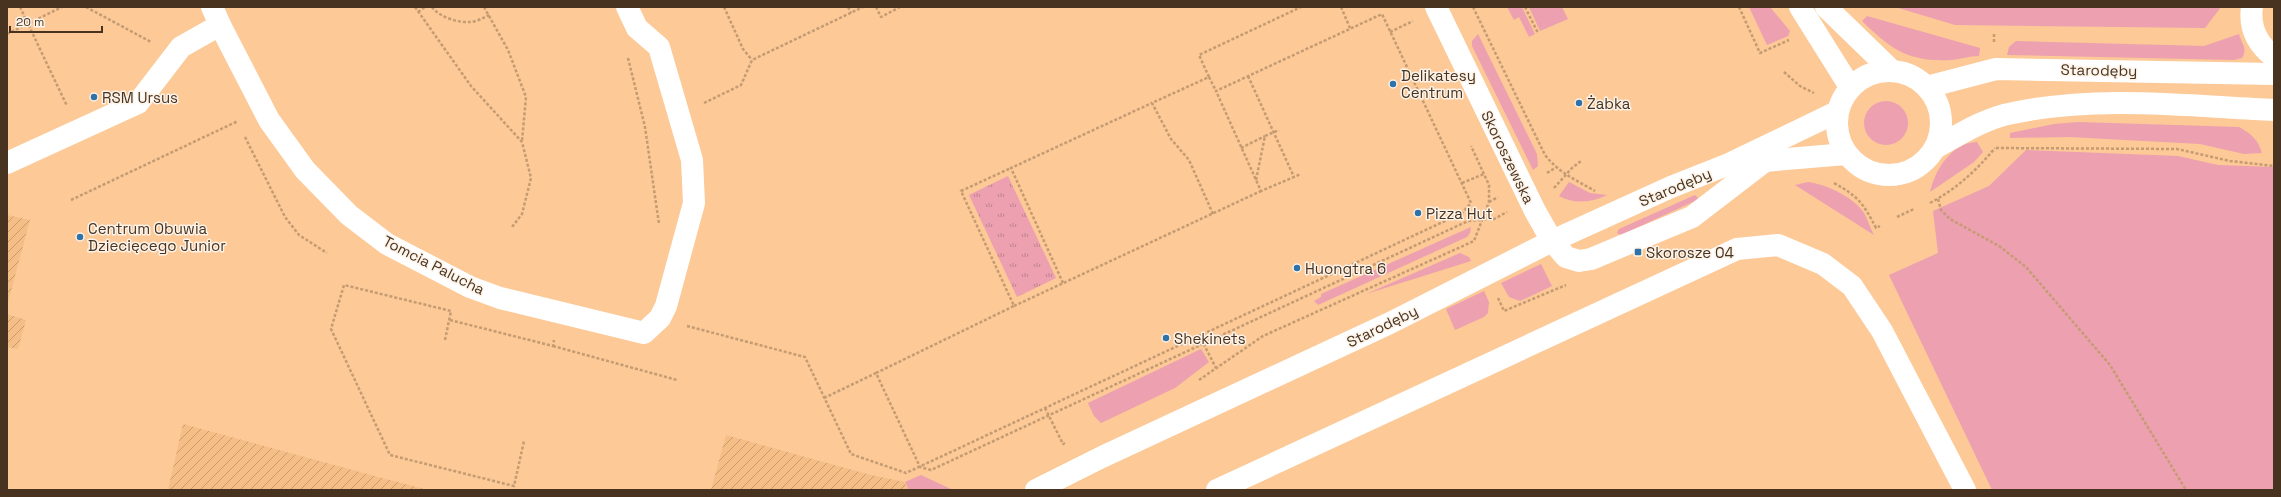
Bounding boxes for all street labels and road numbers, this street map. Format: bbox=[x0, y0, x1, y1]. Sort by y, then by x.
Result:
street label: Starodęby bbox=[2060, 60, 2138, 80]
street label: Skoroszewska bbox=[1477, 107, 1539, 207]
street label: Starodęby bbox=[1636, 163, 1714, 211]
street label: Tomcia Palucha bbox=[380, 231, 488, 299]
street label: Starodęby bbox=[1343, 301, 1421, 351]

